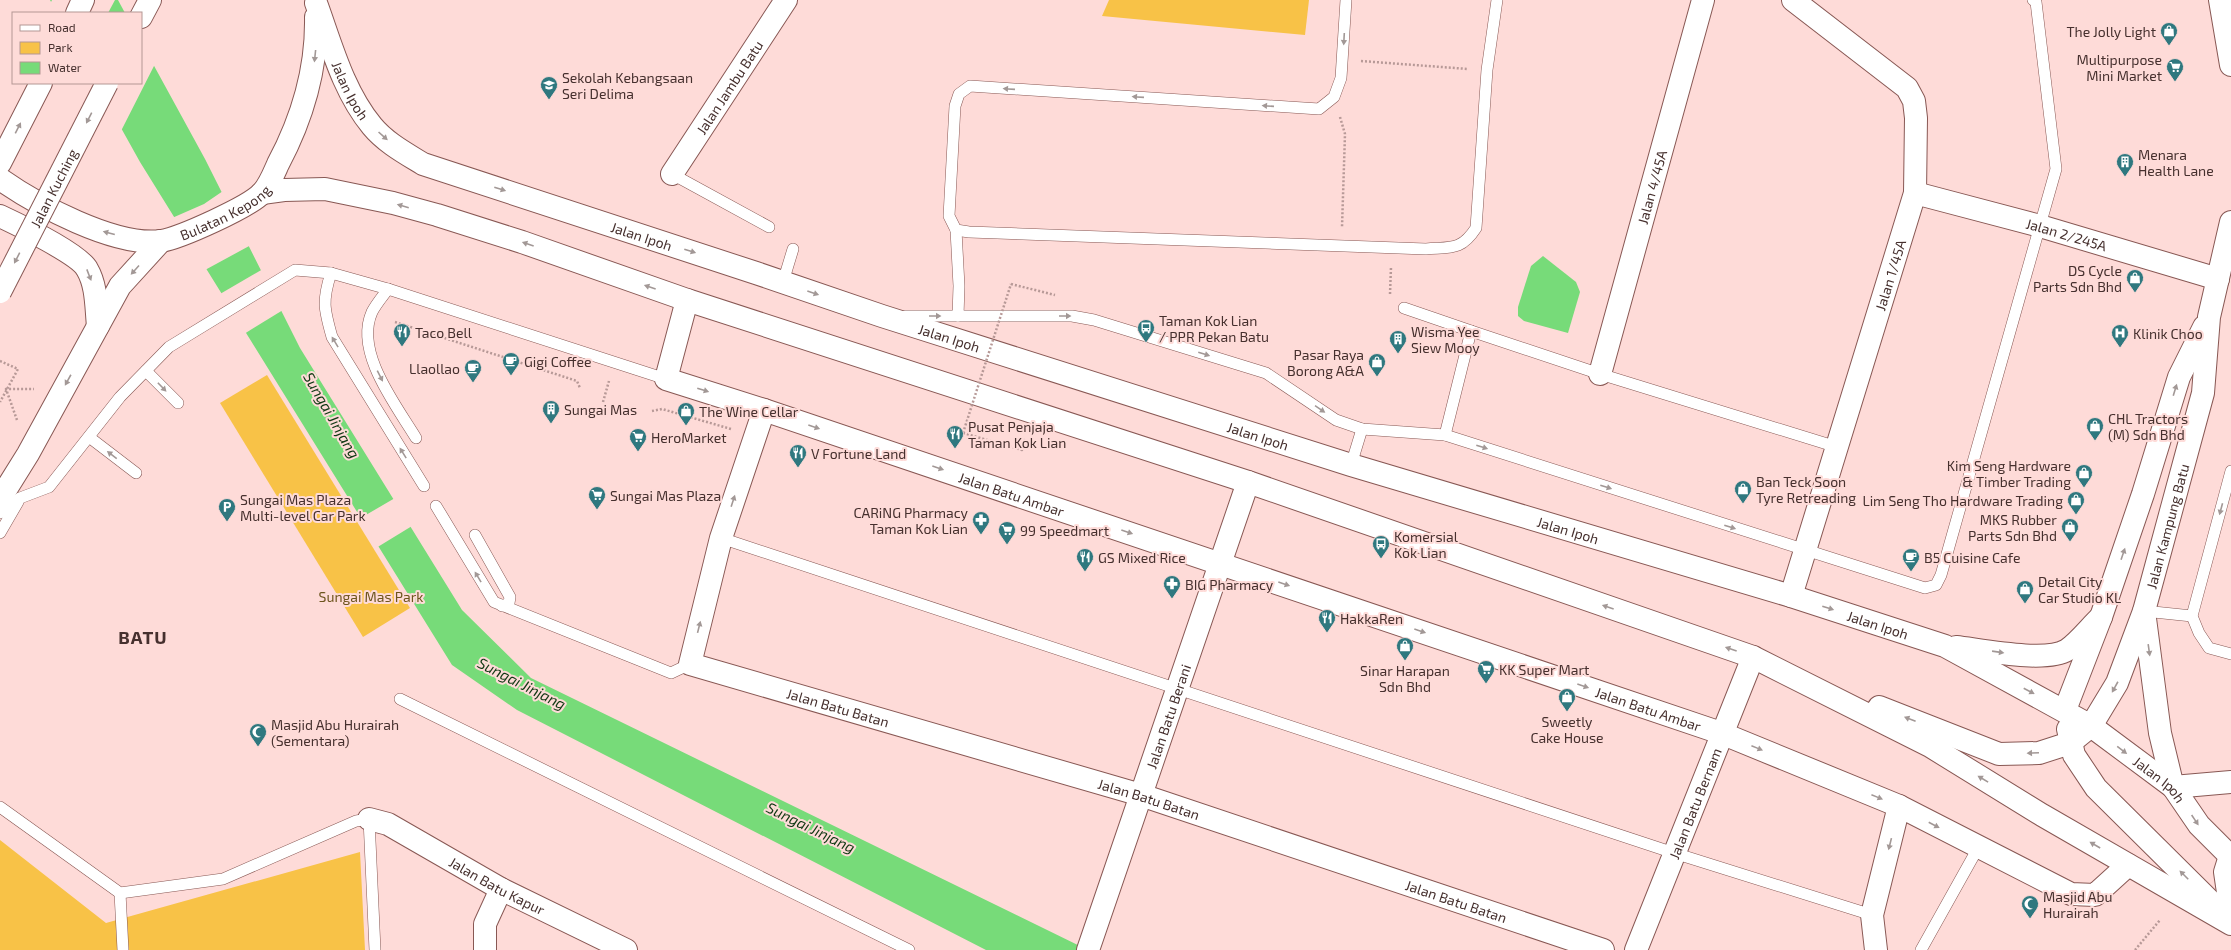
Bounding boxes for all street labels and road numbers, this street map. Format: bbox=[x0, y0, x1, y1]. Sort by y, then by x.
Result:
street label: Jalan Jambu Batu bbox=[692, 37, 766, 137]
street label: Jalan Ipoh bbox=[329, 59, 373, 123]
street label: Jalan Kuching bbox=[26, 145, 81, 230]
street label: Jalan 4/45A bbox=[1633, 148, 1670, 226]
street label: Bulatan Kepong bbox=[177, 181, 274, 243]
street label: Jalan 2/245A bbox=[2024, 214, 2109, 254]
street label: Jalan Ipoh bbox=[609, 218, 675, 254]
street label: Jalan 1/45A bbox=[1871, 237, 1909, 312]
street label: Jalan Ipoh bbox=[917, 320, 982, 355]
street label: Jalan Ipoh bbox=[1225, 418, 1291, 453]
street label: Jalan Kampung Batu bbox=[2142, 462, 2192, 591]
street label: Jalan Batu Ambar bbox=[957, 468, 1067, 519]
street label: Jalan Ipoh bbox=[1535, 512, 1601, 547]
street label: Jalan Ipoh bbox=[1845, 606, 1911, 642]
street label: Jalan Batu Berani bbox=[1142, 662, 1194, 771]
street label: Jalan Batu Ambar bbox=[1593, 683, 1704, 734]
street label: Jalan Batu Batan bbox=[785, 684, 891, 730]
street label: Jalan Batu Bernam bbox=[1665, 745, 1724, 861]
street label: Jalan Ipoh bbox=[2130, 752, 2189, 806]
street label: Jalan Batu Batan bbox=[1096, 774, 1202, 823]
street label: Jalan Batu Kapur bbox=[446, 853, 548, 918]
street label: Jalan Batu Batan bbox=[1403, 876, 1509, 926]

